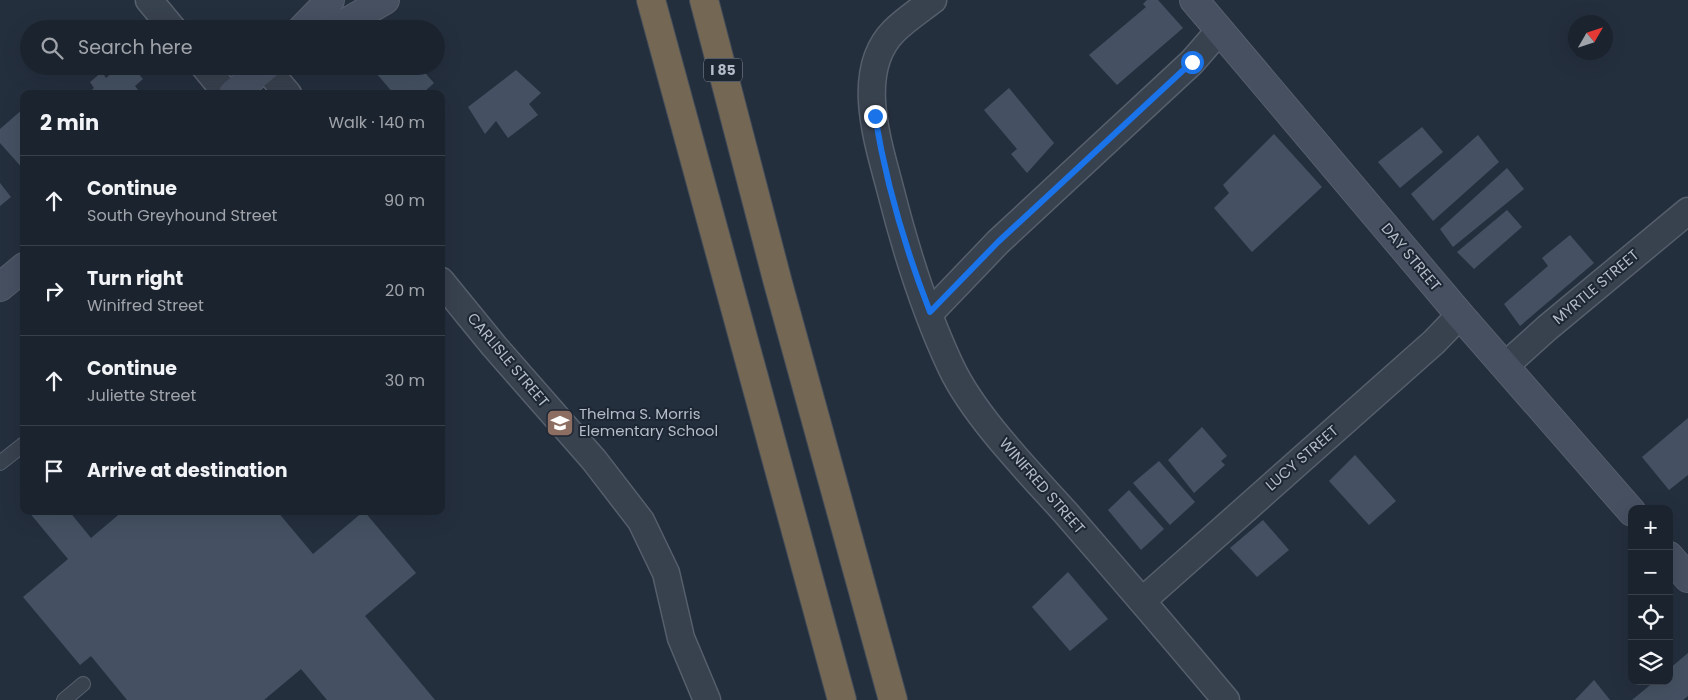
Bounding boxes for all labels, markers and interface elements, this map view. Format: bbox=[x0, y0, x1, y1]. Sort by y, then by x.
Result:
north arrow bbox=[1568, 15, 1613, 60]
search box bbox=[20, 20, 445, 75]
icon: search bbox=[38, 34, 66, 62]
text: Search here bbox=[78, 34, 192, 61]
route start bbox=[1181, 51, 1204, 74]
road number: I 85 bbox=[704, 58, 742, 82]
route end bbox=[864, 105, 887, 128]
text: 2 min bbox=[40, 108, 99, 137]
text: Walk · 140 m bbox=[328, 111, 425, 134]
text: Continue bbox=[87, 175, 177, 202]
icon: ahead bbox=[40, 187, 68, 215]
text: 90 m bbox=[384, 189, 425, 212]
text: South Greyhound Street bbox=[87, 204, 277, 227]
street label: DAY STREET bbox=[1377, 218, 1446, 295]
street label: MYRTLE STREET bbox=[1548, 244, 1643, 329]
text: Turn right bbox=[87, 265, 183, 292]
icon: right bbox=[40, 277, 68, 305]
text: 20 m bbox=[385, 279, 425, 302]
text: Winifred Street bbox=[87, 294, 204, 317]
street label: CARLISLE STREET bbox=[463, 308, 554, 411]
text: Continue bbox=[87, 355, 177, 382]
icon: ahead bbox=[40, 367, 68, 395]
text: 30 m bbox=[385, 369, 425, 392]
text: Juliette Street bbox=[87, 384, 196, 407]
place label: Thelma S. Morris Elementary School bbox=[579, 403, 718, 441]
school or university icon: Thelma S. Morris Elementary School bbox=[545, 408, 575, 438]
street label: LUCY STREET bbox=[1261, 420, 1343, 495]
street label: WINIFRED STREET bbox=[995, 433, 1090, 538]
icon: arrive bbox=[40, 457, 68, 485]
text: Arrive at destination bbox=[87, 457, 288, 484]
map controls bbox=[1628, 505, 1673, 685]
button: + bbox=[1628, 505, 1673, 550]
button: − bbox=[1628, 550, 1673, 595]
button: locate bbox=[1628, 595, 1673, 640]
button: layers bbox=[1628, 640, 1673, 685]

